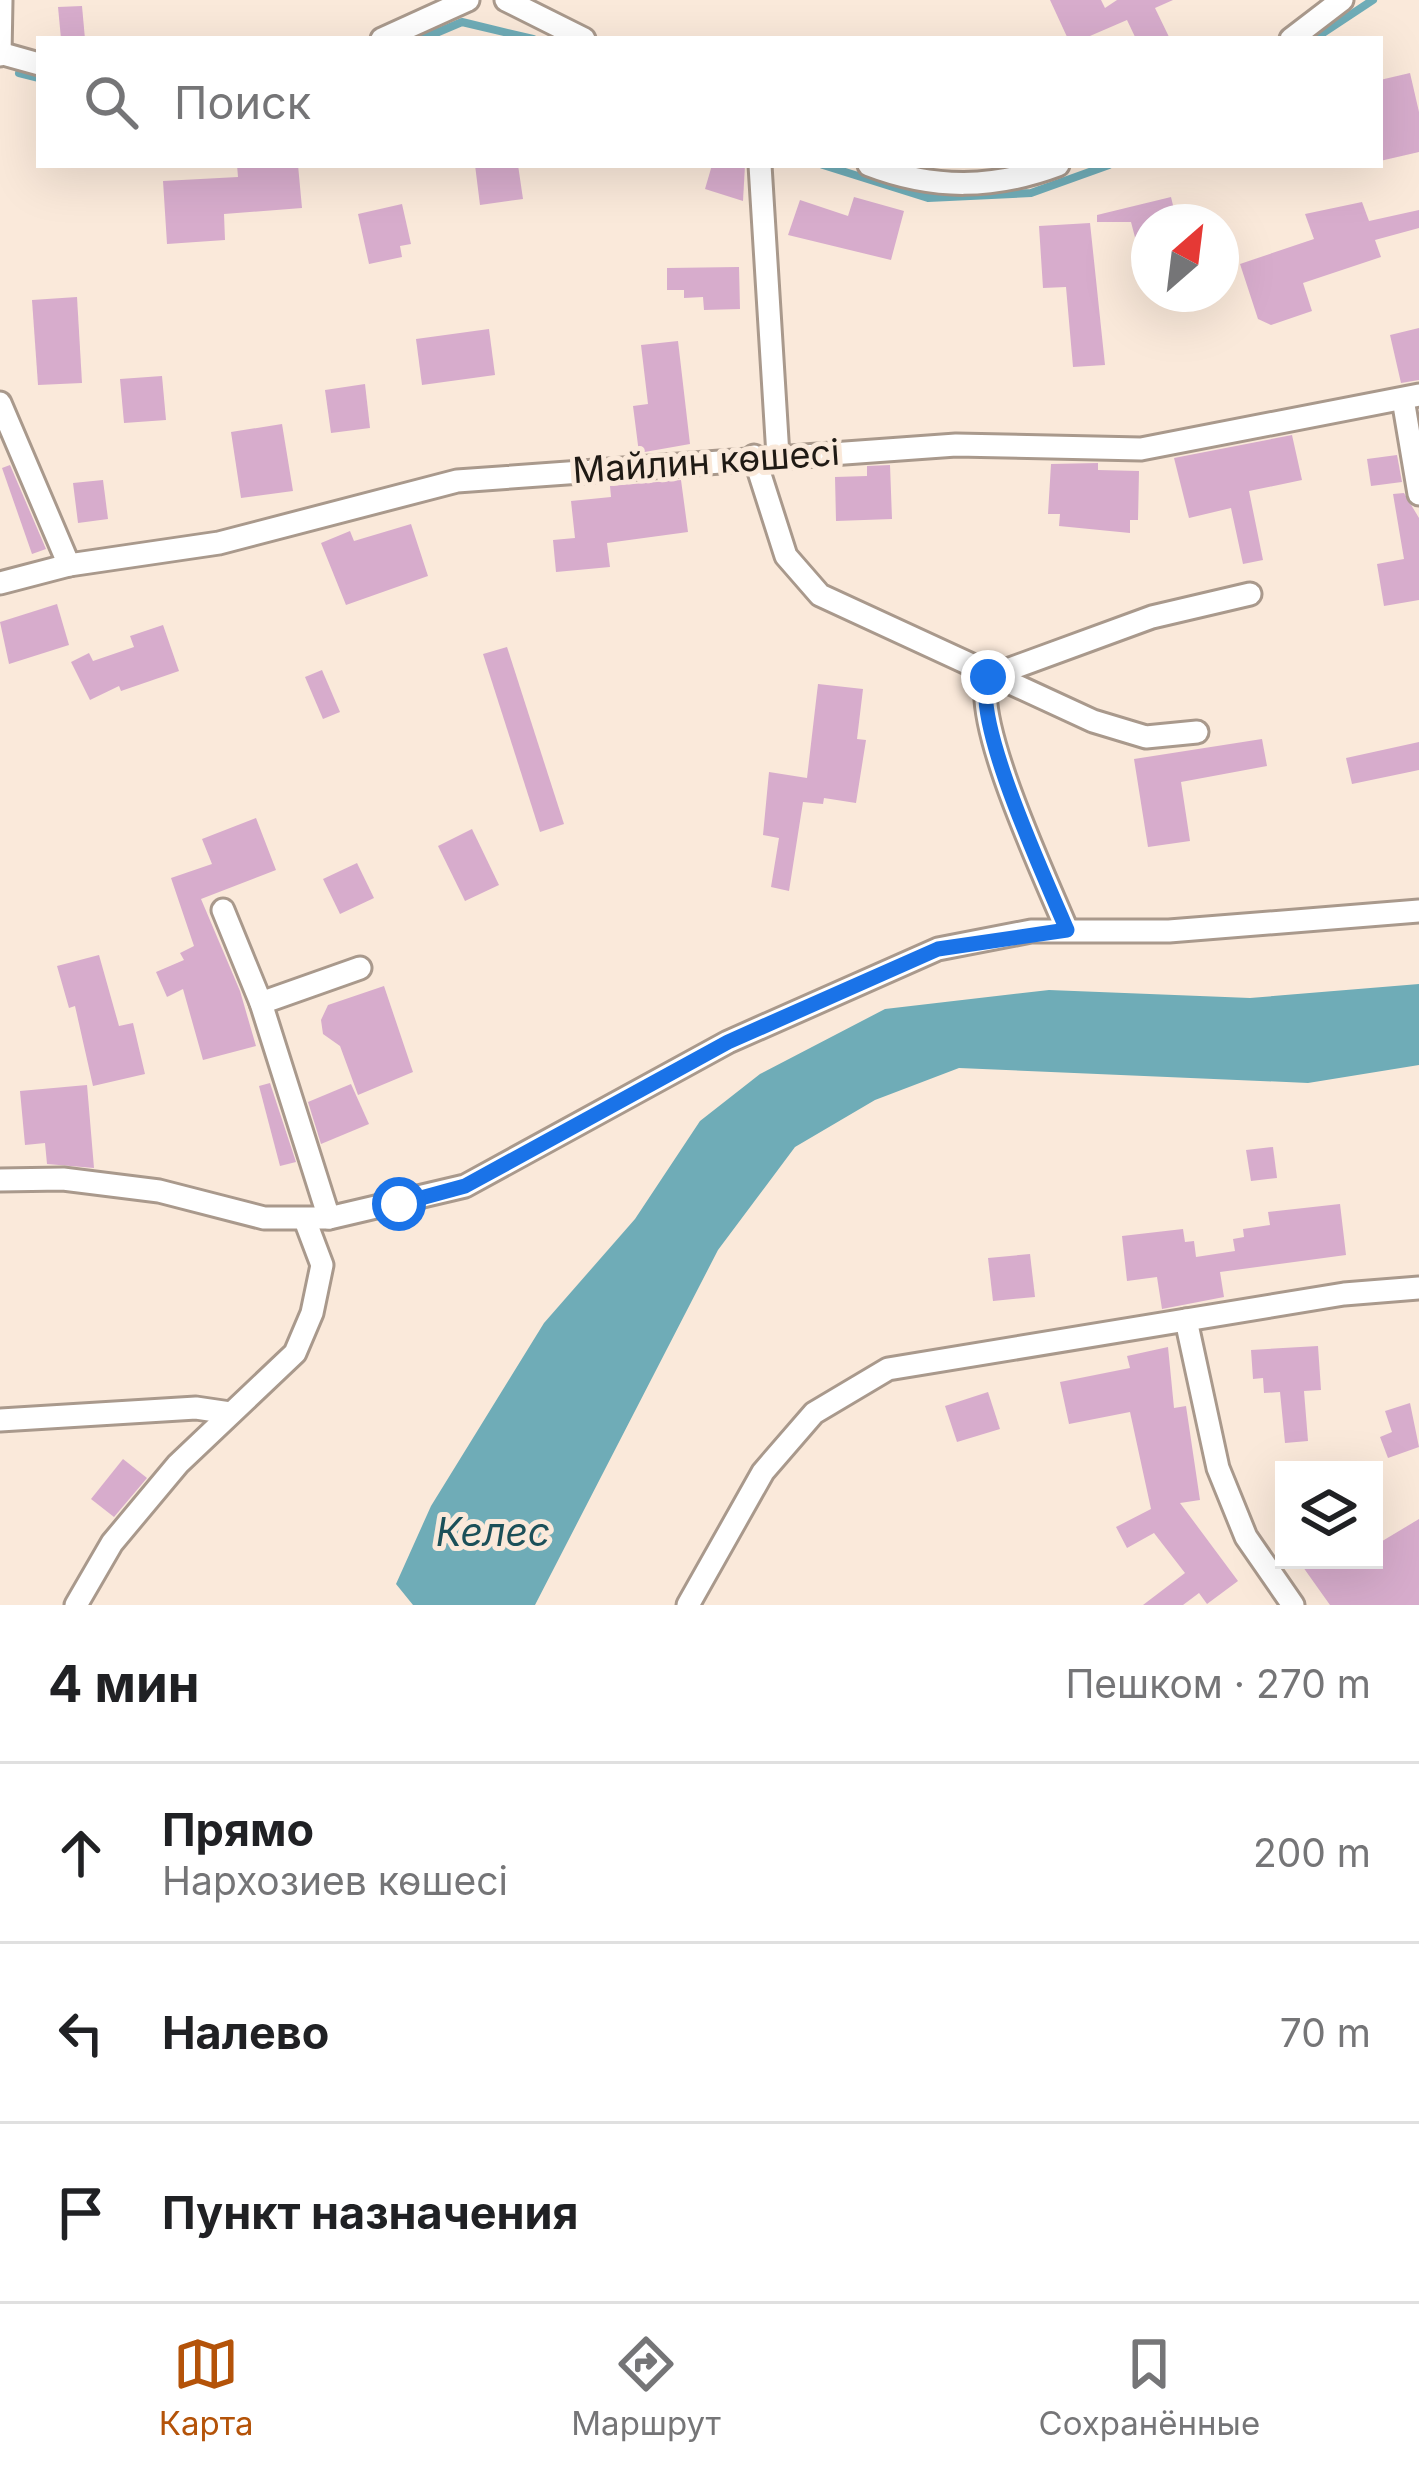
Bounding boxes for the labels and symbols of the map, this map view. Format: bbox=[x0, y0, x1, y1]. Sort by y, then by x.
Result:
north arrow bbox=[1131, 204, 1239, 312]
street label: Майлин көшесі bbox=[571, 430, 841, 492]
route end bbox=[961, 650, 1015, 704]
route start bbox=[372, 1177, 426, 1231]
water label: Келес bbox=[436, 1508, 550, 1555]

